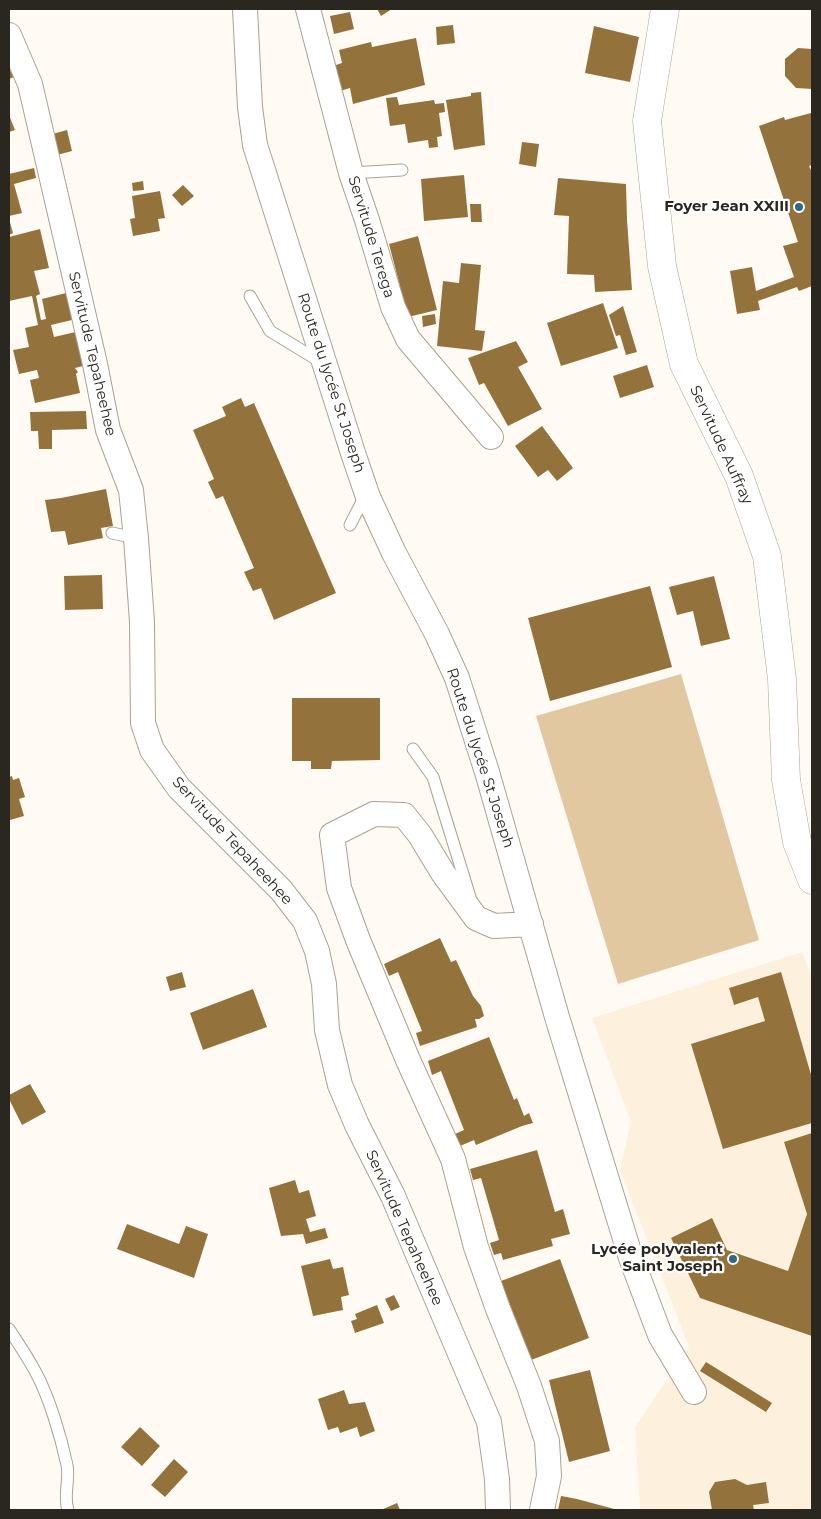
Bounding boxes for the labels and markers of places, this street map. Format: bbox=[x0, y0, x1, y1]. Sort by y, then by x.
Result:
place label: Foyer Jean XXIII bbox=[664, 198, 789, 216]
marker: Foyer Jean XXIII bbox=[793, 201, 805, 213]
place label: Lycée polyvalent Saint Joseph bbox=[591, 1241, 723, 1276]
marker: Lycée polyvalent Saint Joseph bbox=[727, 1253, 739, 1265]

